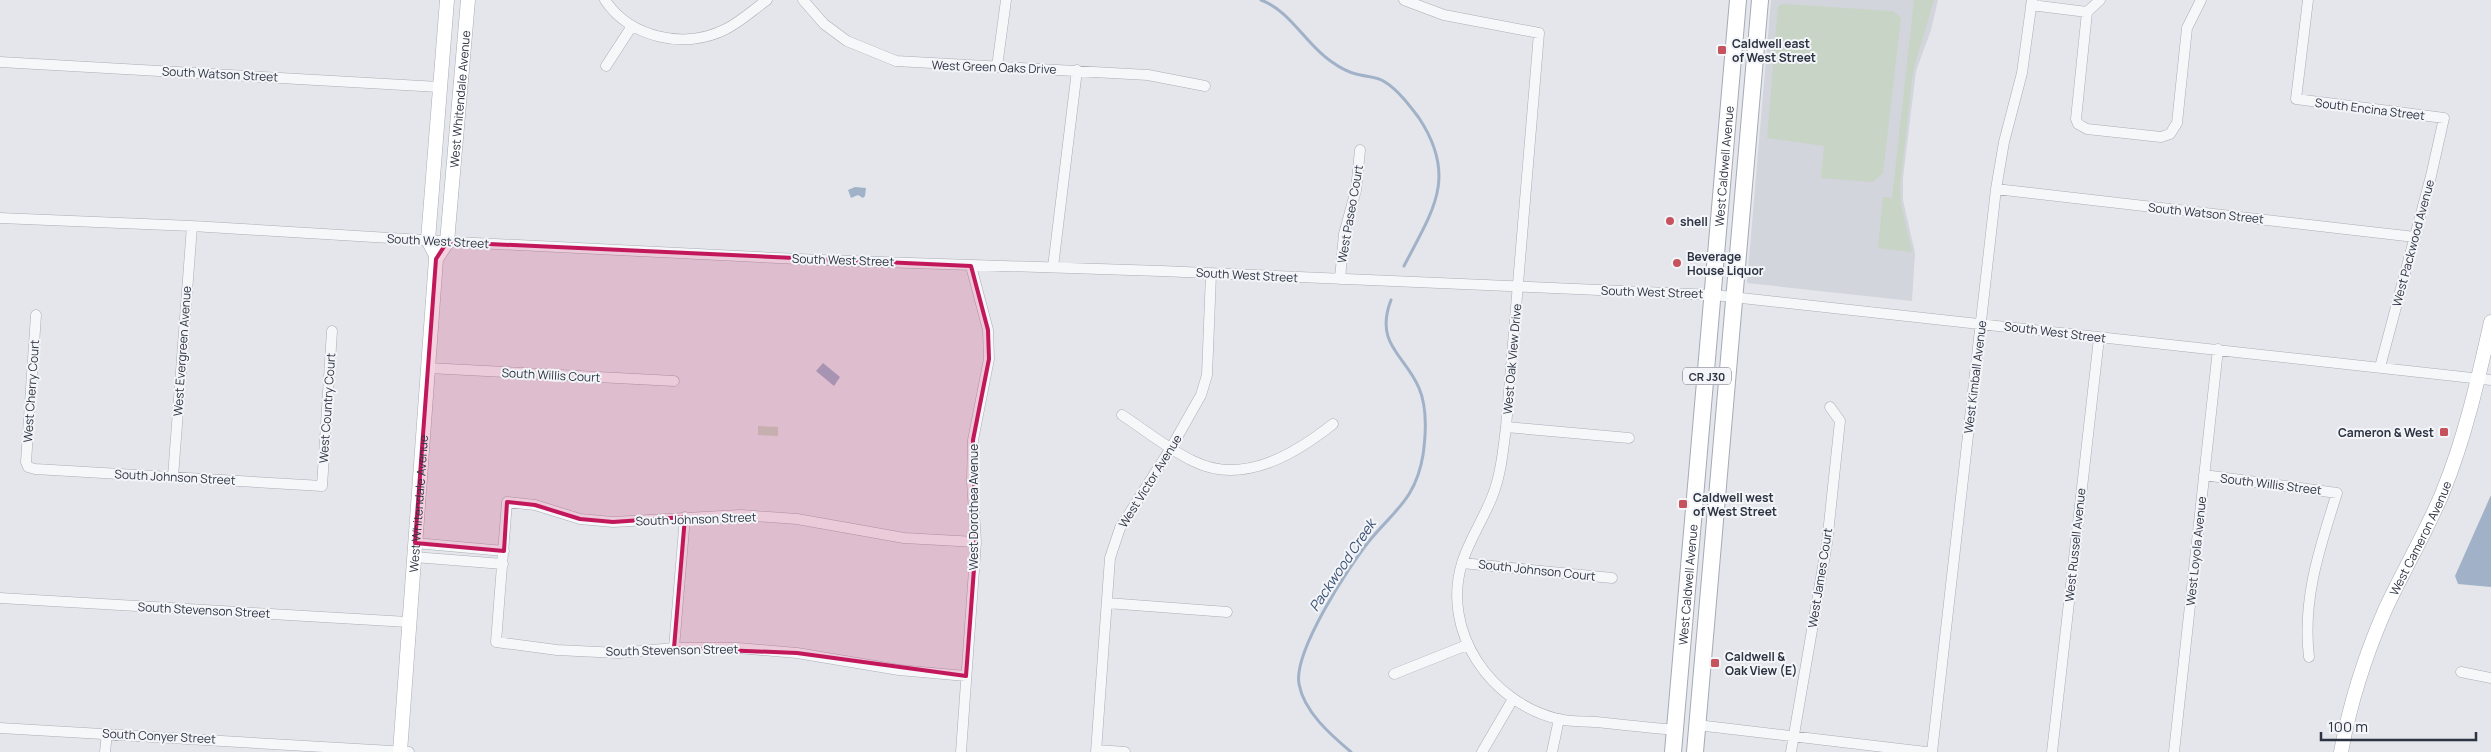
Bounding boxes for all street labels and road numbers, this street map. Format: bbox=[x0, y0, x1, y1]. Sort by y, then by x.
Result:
street label: West Whitendale Avenue bbox=[445, 30, 474, 169]
street label: West Green Oaks Drive bbox=[931, 56, 1057, 78]
street label: South Watson Street bbox=[161, 62, 279, 86]
street label: South Encina Street bbox=[2314, 94, 2426, 124]
street label: West Caldwell Avenue bbox=[1710, 105, 1737, 227]
street label: West Paseo Court bbox=[1333, 163, 1367, 264]
street label: West Packwood Avenue bbox=[2388, 178, 2438, 308]
street label: South Watson Street bbox=[2147, 198, 2265, 228]
street label: South West Street bbox=[387, 230, 490, 252]
street label: South West Street bbox=[792, 250, 895, 270]
street label: South West Street bbox=[1196, 264, 1299, 286]
street label: South West Street bbox=[1601, 282, 1704, 302]
street label: West Evergreen Avenue bbox=[169, 285, 195, 417]
street label: West Oak View Drive bbox=[1499, 303, 1525, 415]
street label: South West Street bbox=[2003, 317, 2107, 347]
street label: West Kimball Avenue bbox=[1960, 319, 1990, 435]
street label: West Cherry Court bbox=[19, 339, 43, 443]
street label: West Country Court bbox=[315, 352, 339, 464]
street label: South Willis Court bbox=[501, 364, 601, 386]
road number: CR J30 bbox=[1683, 368, 1731, 384]
street label: West Victor Avenue bbox=[1114, 431, 1186, 531]
street label: West Whitendale Avenue bbox=[405, 434, 432, 573]
street label: West Dorothea Avenue bbox=[965, 444, 982, 570]
street label: South Johnson Street bbox=[114, 465, 236, 489]
street label: South Willis Street bbox=[2219, 469, 2323, 499]
street label: West Cameron Avenue bbox=[2385, 478, 2455, 598]
street label: West Russell Avenue bbox=[2061, 487, 2089, 603]
street label: West Loyola Avenue bbox=[2182, 495, 2210, 607]
street label: South Johnson Street bbox=[635, 508, 757, 530]
street label: West Caldwell Avenue bbox=[1674, 523, 1701, 646]
street label: West James Court bbox=[1804, 527, 1836, 629]
street label: South Johnson Court bbox=[1478, 555, 1597, 585]
street label: South Stevenson Street bbox=[137, 598, 271, 622]
street label: South Stevenson Street bbox=[606, 640, 739, 660]
street label: South Conyer Street bbox=[102, 725, 216, 747]

